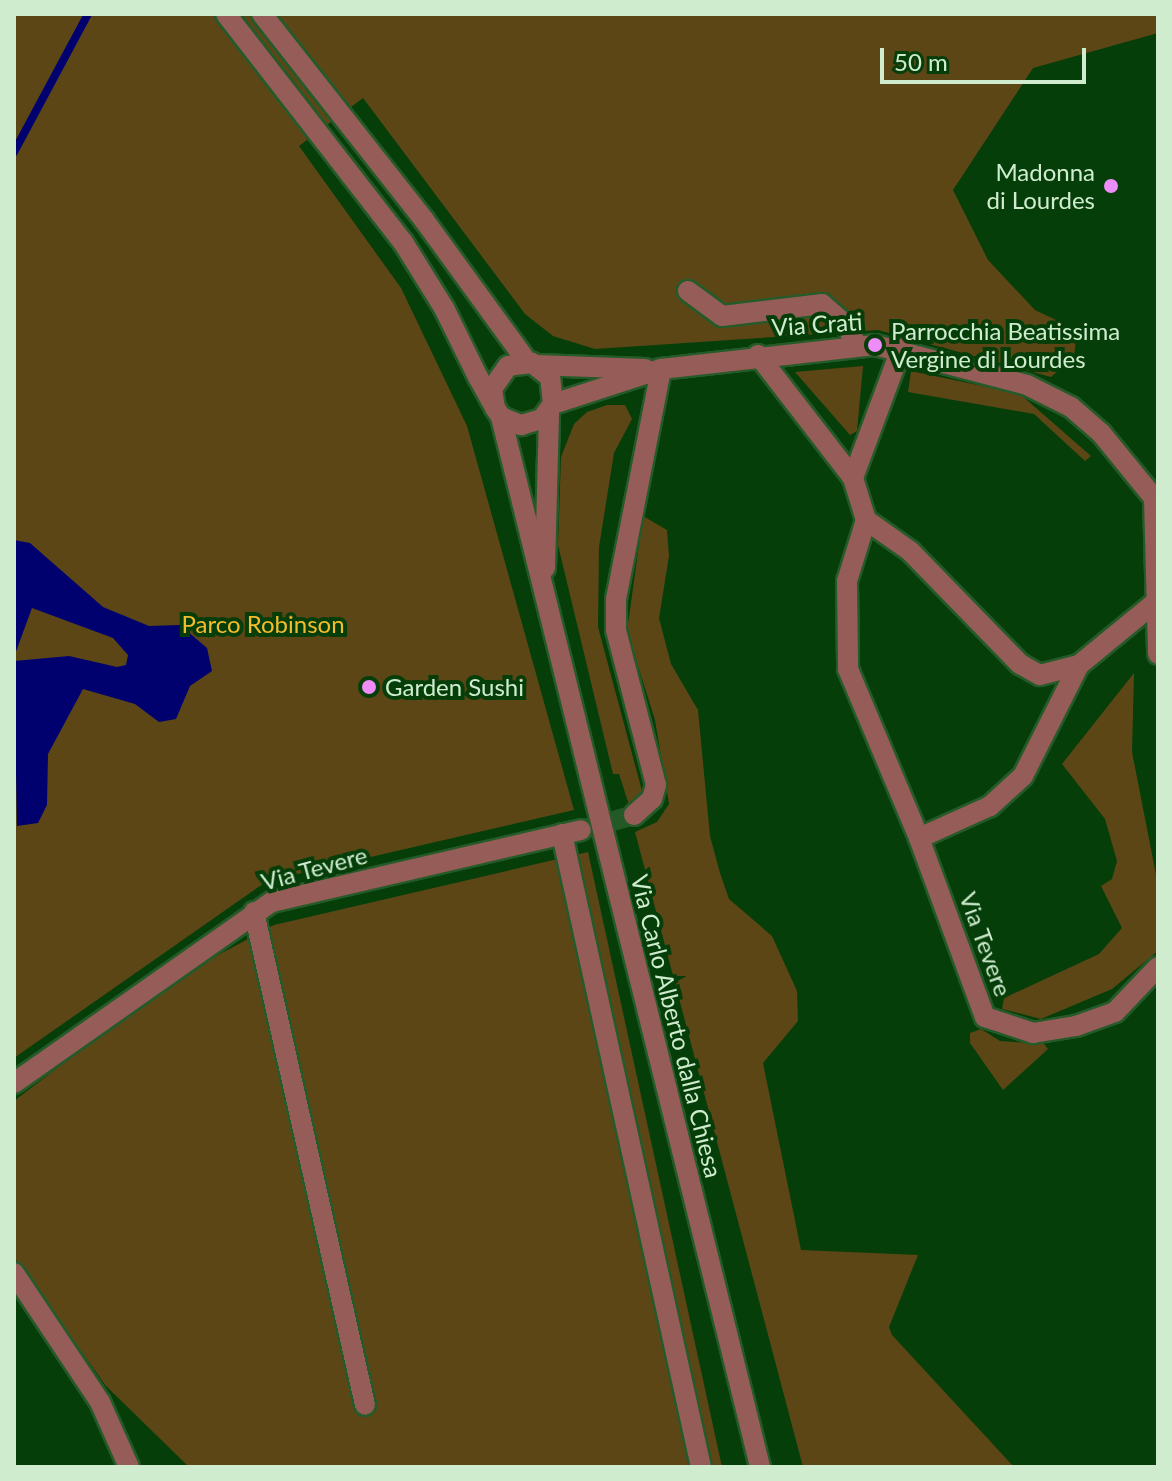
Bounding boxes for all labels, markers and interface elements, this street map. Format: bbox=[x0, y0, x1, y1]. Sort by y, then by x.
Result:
scale bar bbox=[884, 32, 1090, 82]
text: 50 m bbox=[894, 47, 948, 76]
place label: Madonna di Lourdes bbox=[986, 158, 1095, 214]
marker: Madonna di Lourdes bbox=[1102, 177, 1120, 195]
street label: Via Crati bbox=[771, 306, 863, 342]
place label: Parrocchia Beatissima Vergine di Lourdes bbox=[891, 317, 1120, 373]
marker: Parrocchia Beatissima Vergine di Lourdes bbox=[866, 336, 884, 354]
park label: Parco Robinson bbox=[181, 610, 345, 638]
place label: Garden Sushi bbox=[385, 673, 524, 701]
marker: Garden Sushi bbox=[360, 678, 378, 696]
street label: Via Tevere bbox=[257, 840, 371, 896]
street label: Via Carlo Alberto dalla Chiesa bbox=[625, 871, 729, 1181]
street label: Via Tevere bbox=[954, 888, 1018, 1000]

